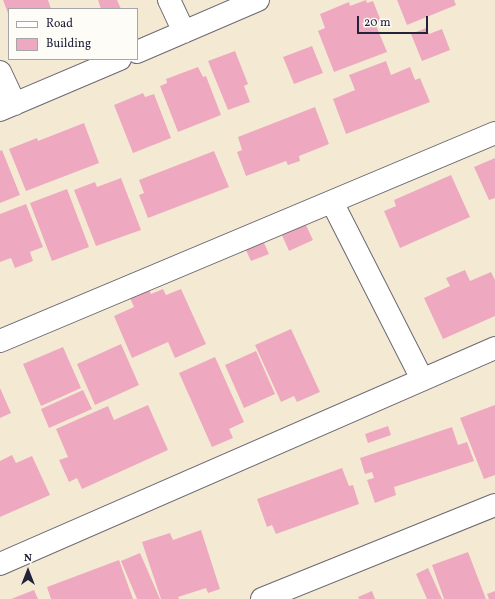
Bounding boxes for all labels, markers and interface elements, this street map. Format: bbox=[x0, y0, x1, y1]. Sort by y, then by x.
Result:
legend bbox=[8, 8, 138, 60]
scale bar bbox=[359, 8, 430, 34]
text: 20 m bbox=[364, 15, 391, 31]
text: Road bbox=[46, 16, 73, 32]
text: Building bbox=[46, 36, 91, 52]
north arrow bbox=[8, 551, 48, 591]
text: N bbox=[24, 551, 32, 566]

